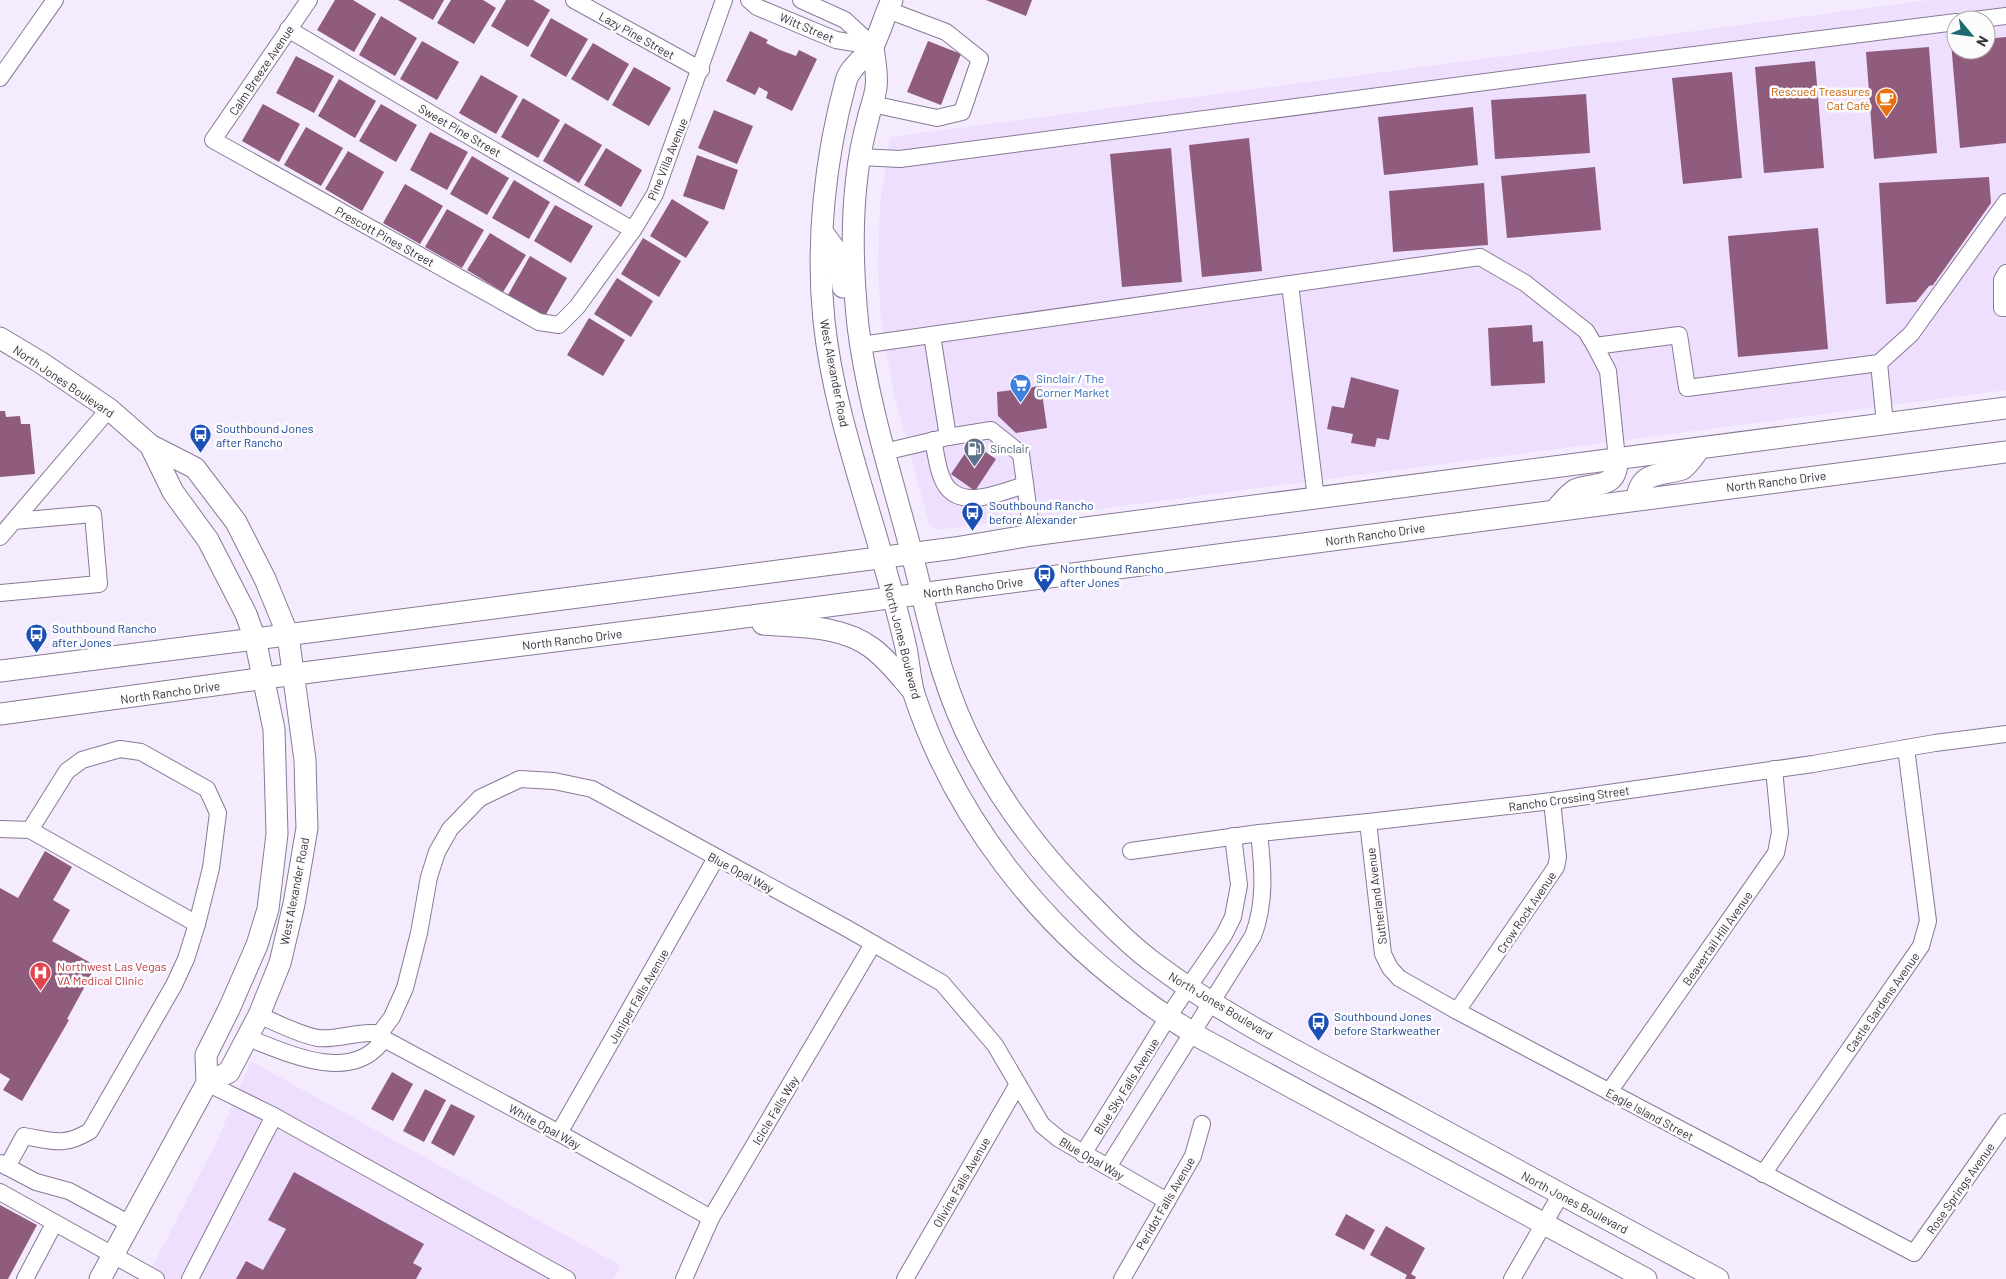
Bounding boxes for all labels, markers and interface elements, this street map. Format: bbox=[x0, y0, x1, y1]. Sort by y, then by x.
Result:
street label: Lazy Pine Street bbox=[597, 8, 677, 62]
street label: Witt Street bbox=[778, 9, 836, 45]
north arrow bbox=[1946, 10, 1996, 60]
street label: Calm Breeze Avenue bbox=[226, 22, 296, 118]
text: N bbox=[1973, 33, 1992, 50]
place label: Rescued Treasures Cat Café bbox=[1771, 84, 1870, 112]
cafe icon: Rescued Treasures Cat Café bbox=[1874, 86, 1898, 117]
street label: Sweet Pine Street bbox=[416, 101, 504, 159]
street label: Pine Villa Avenue bbox=[644, 116, 690, 202]
street label: Prescott Pines Street bbox=[333, 203, 437, 269]
street label: West Alexander Road bbox=[818, 318, 852, 428]
street label: North Jones Boulevard bbox=[11, 342, 117, 420]
place label: Sinclair / The Corner Market bbox=[1036, 371, 1109, 399]
supermarket icon: Sinclair / The Corner Market bbox=[1008, 373, 1032, 404]
place label: Southbound Jones after Rancho bbox=[216, 421, 314, 449]
bus stop icon: Southbound Jones after Rancho bbox=[188, 423, 212, 454]
fuel station icon: Sinclair bbox=[962, 436, 986, 467]
place label: Sinclair bbox=[990, 441, 1030, 455]
street label: North Rancho Drive bbox=[1725, 468, 1827, 494]
place label: Southbound Rancho before Alexander bbox=[989, 498, 1094, 526]
bus stop icon: Southbound Rancho before Alexander bbox=[961, 500, 985, 531]
street label: North Rancho Drive bbox=[1324, 520, 1426, 548]
place label: Northbound Rancho after Jones bbox=[1060, 561, 1164, 589]
bus stop icon: Northbound Rancho after Jones bbox=[1032, 563, 1056, 594]
street label: North Rancho Drive bbox=[922, 574, 1024, 600]
street label: North Jones Boulevard bbox=[882, 582, 924, 700]
place label: Southbound Rancho after Jones bbox=[52, 621, 157, 649]
bus stop icon: Southbound Rancho after Jones bbox=[24, 623, 48, 654]
street label: North Rancho Drive bbox=[521, 626, 623, 652]
street label: North Rancho Drive bbox=[119, 678, 221, 706]
street label: Rancho Crossing Street bbox=[1508, 783, 1630, 813]
street label: West Alexander Road bbox=[277, 836, 311, 946]
street label: Sutherland Avenue bbox=[1363, 847, 1389, 945]
street label: Blue Opal Way bbox=[706, 849, 777, 895]
street label: Crow Rock Avenue bbox=[1493, 868, 1559, 956]
street label: Beavertail Hill Avenue bbox=[1679, 888, 1755, 988]
street label: Juniper Falls Avenue bbox=[605, 946, 671, 1046]
street label: Castle Gardens Avenue bbox=[1842, 949, 1922, 1055]
place label: Northwest Las Vegas VA Medical Clinic bbox=[57, 959, 167, 987]
hospital icon: Northwest Las Vegas VA Medical Clinic bbox=[29, 961, 53, 992]
street label: North Jones Boulevard bbox=[1166, 968, 1276, 1042]
place label: Southbound Jones before Starkweather bbox=[1334, 1009, 1441, 1037]
bus stop icon: Southbound Jones before Starkweather bbox=[1306, 1011, 1330, 1042]
street label: Blue Sky Falls Avenue bbox=[1091, 1035, 1161, 1137]
street label: Icicle Falls Way bbox=[749, 1073, 801, 1147]
street label: Eagle Island Street bbox=[1604, 1085, 1696, 1143]
street label: White Opal Way bbox=[507, 1100, 584, 1152]
street label: Olivine Falls Avenue bbox=[930, 1134, 992, 1230]
street label: Blue Opal Way bbox=[1057, 1134, 1127, 1182]
street label: Rose Springs Avenue bbox=[1923, 1140, 1997, 1236]
street label: Peridot Falls Avenue bbox=[1133, 1154, 1197, 1252]
street label: North Jones Boulevard bbox=[1519, 1168, 1631, 1236]

